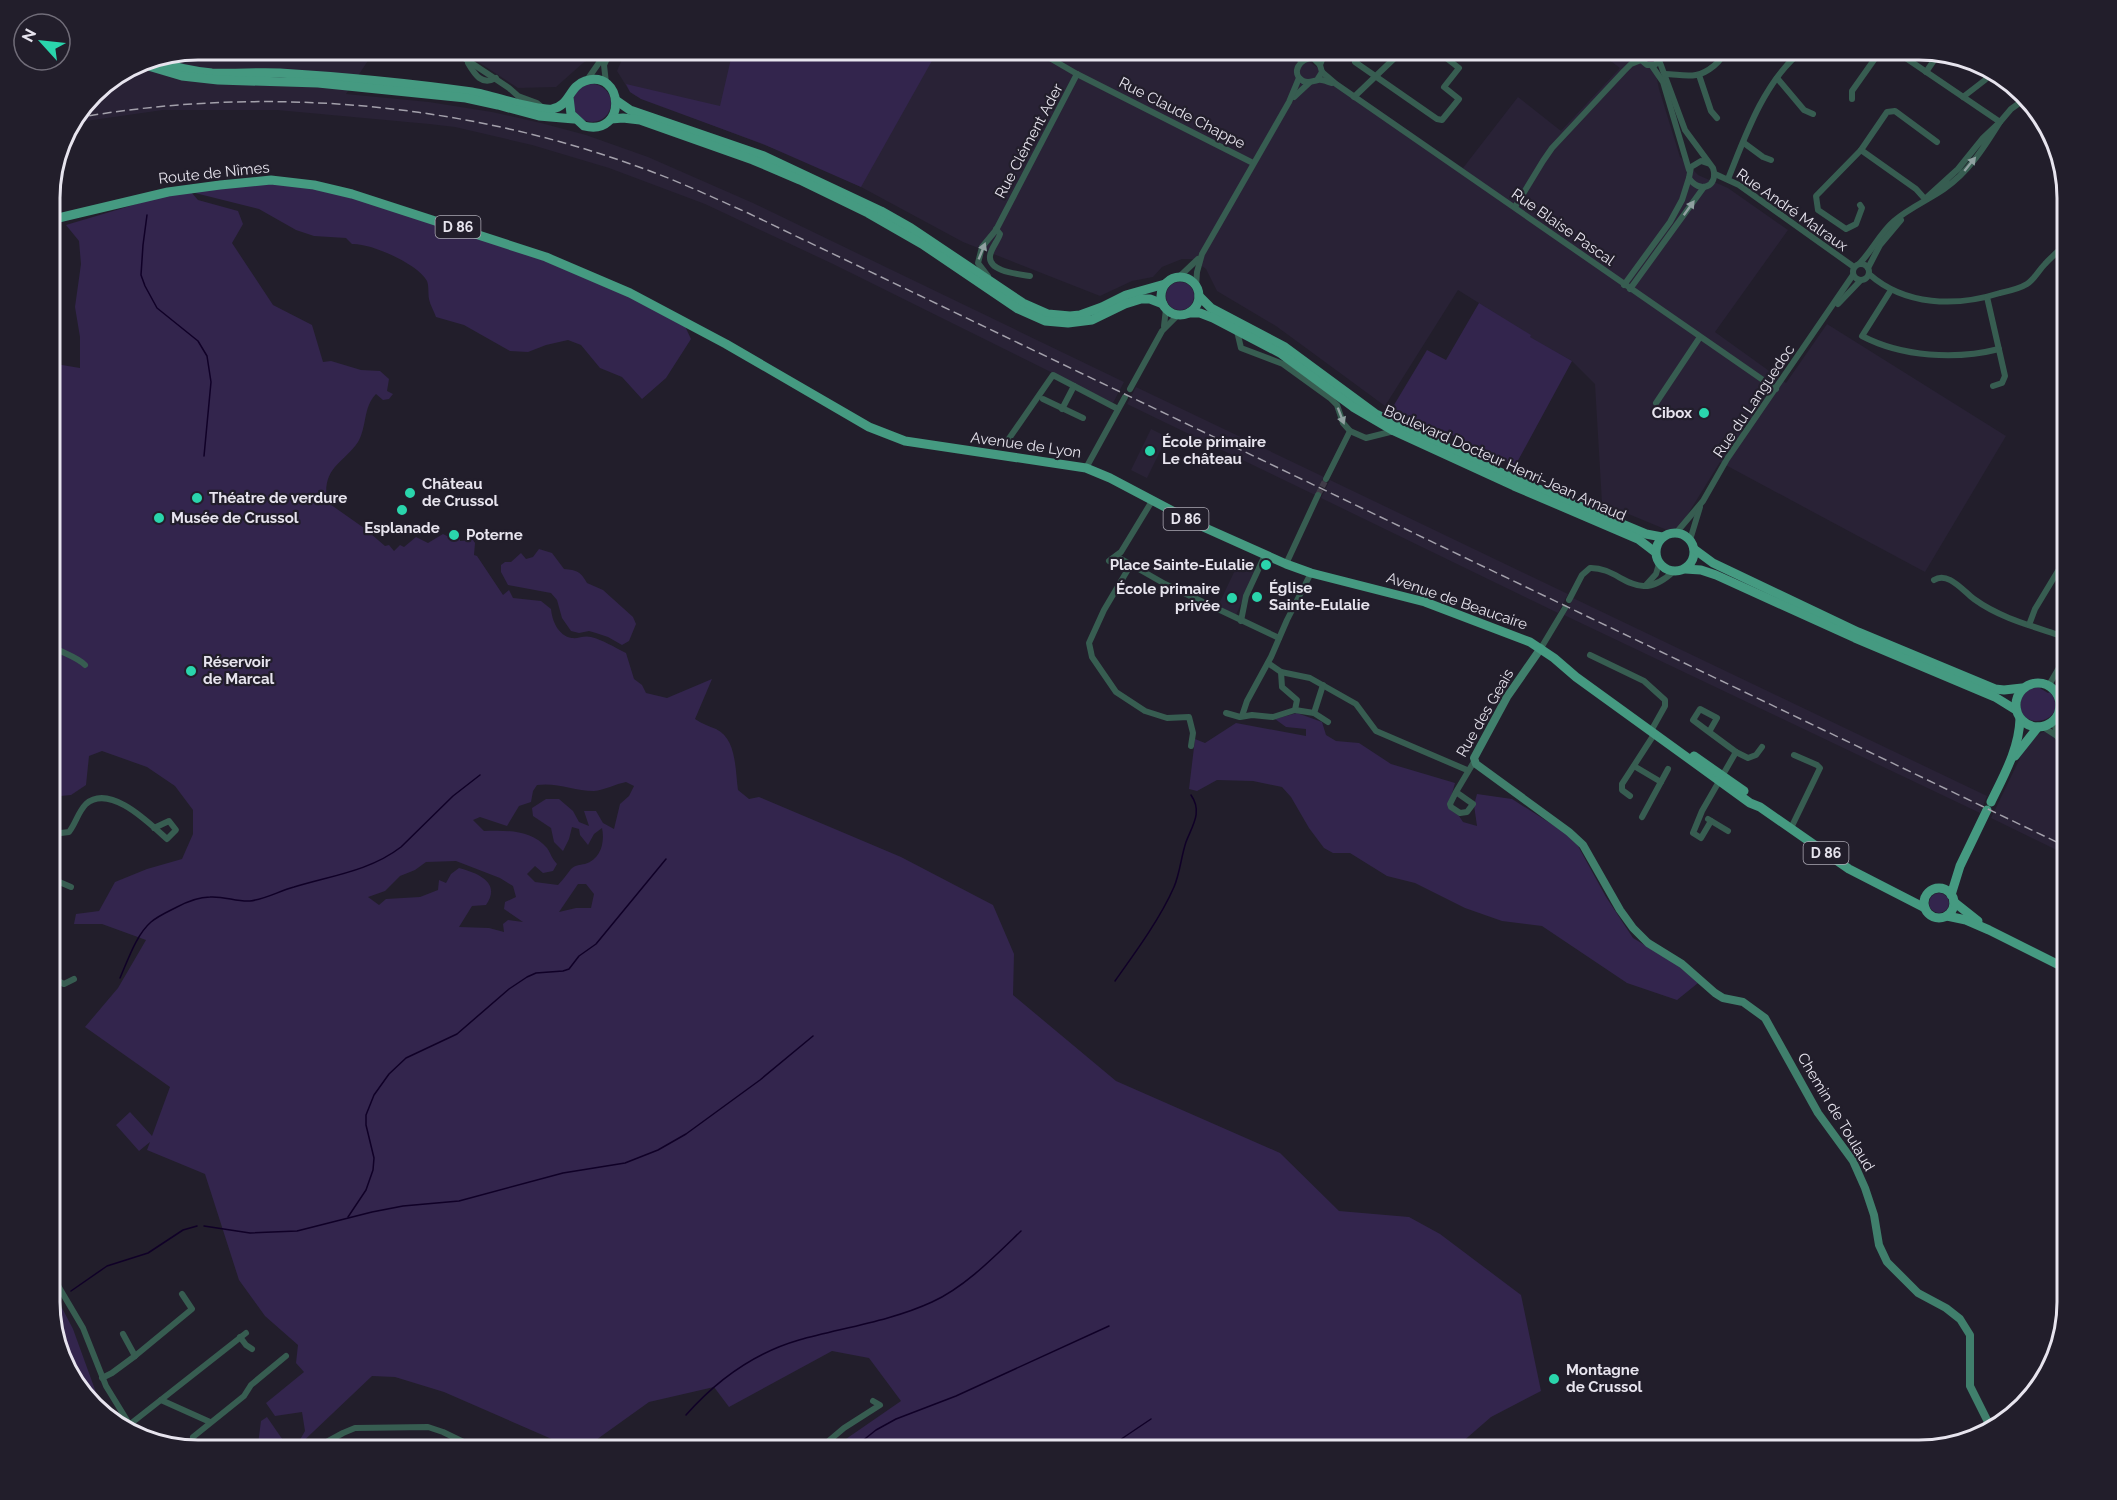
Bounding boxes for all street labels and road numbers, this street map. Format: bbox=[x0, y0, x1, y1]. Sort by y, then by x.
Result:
street label: Rue Claude Chappe bbox=[1116, 73, 1248, 153]
street label: Rue Clément Ader bbox=[991, 80, 1067, 201]
street label: Route de Nîmes bbox=[158, 158, 270, 188]
street label: Rue André Malraux bbox=[1733, 165, 1852, 255]
street label: Rue Blaise Pascal bbox=[1508, 185, 1619, 270]
road number: D 86 bbox=[436, 216, 480, 238]
street label: Rue du Languedoc bbox=[1710, 341, 1798, 461]
street label: Boulevard Docteur Henri-Jean Arnaud bbox=[1381, 401, 1629, 525]
street label: Avenue de Lyon bbox=[970, 428, 1082, 462]
road number: D 86 bbox=[1164, 508, 1208, 530]
street label: Avenue de Beaucaire bbox=[1384, 568, 1530, 634]
street label: Rue des Geais bbox=[1453, 666, 1517, 760]
road number: D 86 bbox=[1804, 842, 1848, 864]
street label: Chemin de Toulaud bbox=[1794, 1050, 1878, 1174]

